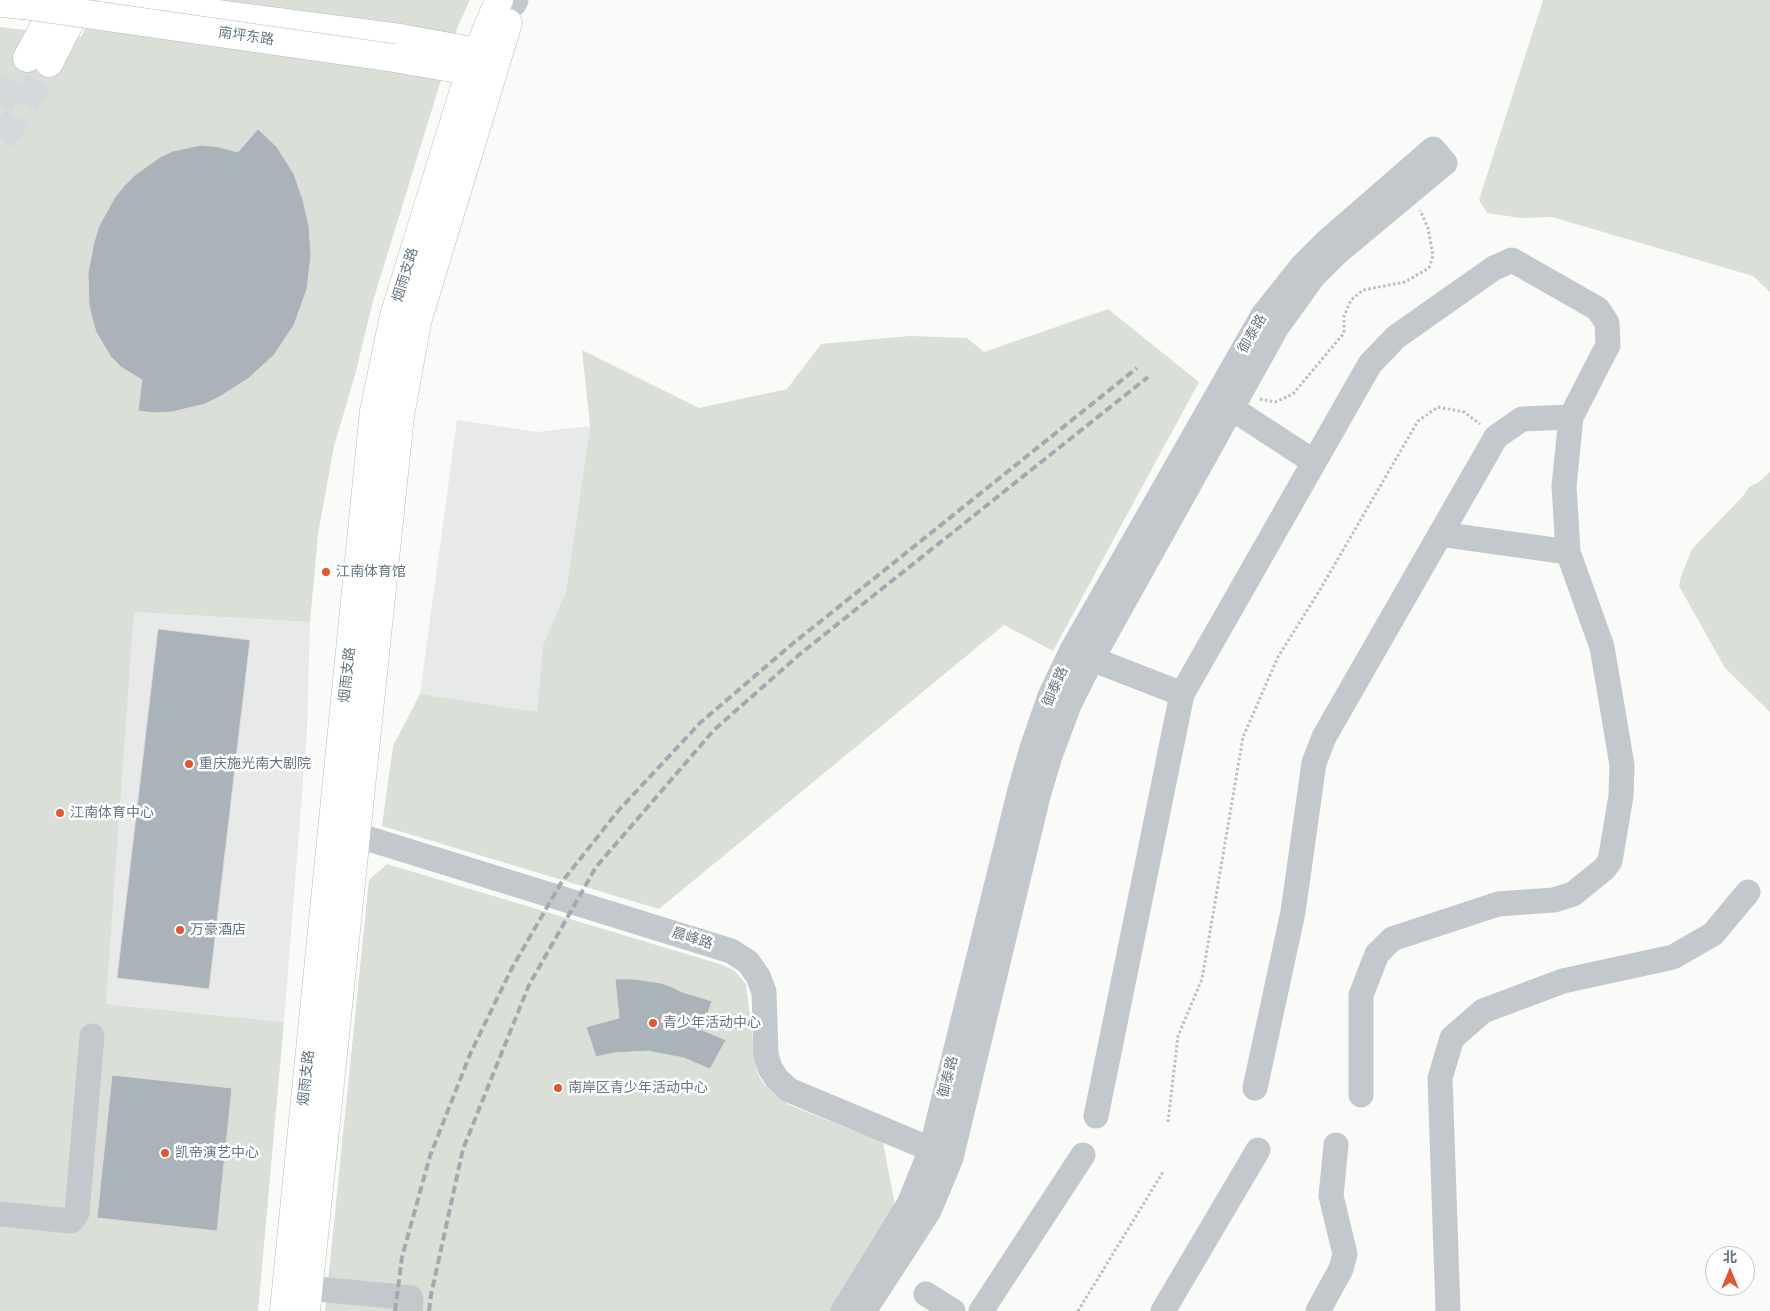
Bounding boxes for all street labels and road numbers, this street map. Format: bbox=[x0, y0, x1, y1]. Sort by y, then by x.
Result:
street label: 南坪东路 bbox=[217, 25, 275, 49]
street label: 烟雨支路 bbox=[390, 246, 422, 304]
street label: 御泰路 bbox=[1235, 312, 1271, 356]
street label: 烟雨支路 bbox=[337, 646, 359, 704]
street label: 御泰路 bbox=[1040, 664, 1072, 710]
street label: 晨峰路 bbox=[669, 925, 715, 953]
street label: 烟雨支路 bbox=[296, 1049, 318, 1107]
street label: 御泰路 bbox=[936, 1055, 962, 1099]

